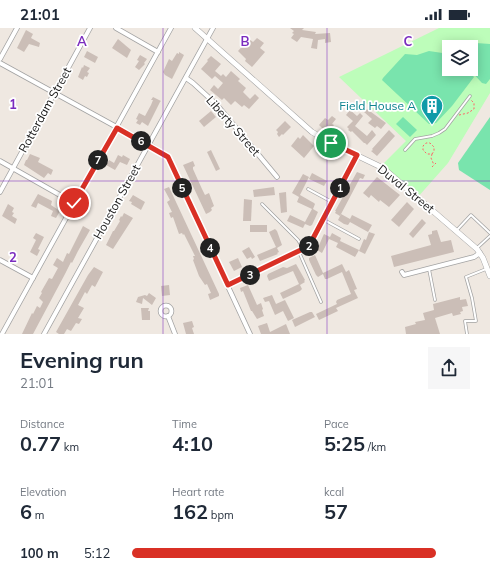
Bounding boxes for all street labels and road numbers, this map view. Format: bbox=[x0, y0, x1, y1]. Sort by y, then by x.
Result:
street label: Rotterdam Street bbox=[15, 64, 74, 155]
street label: Liberty Street bbox=[203, 93, 264, 159]
street label: Duval Street bbox=[375, 161, 438, 216]
street label: Houston Street bbox=[90, 162, 143, 242]

